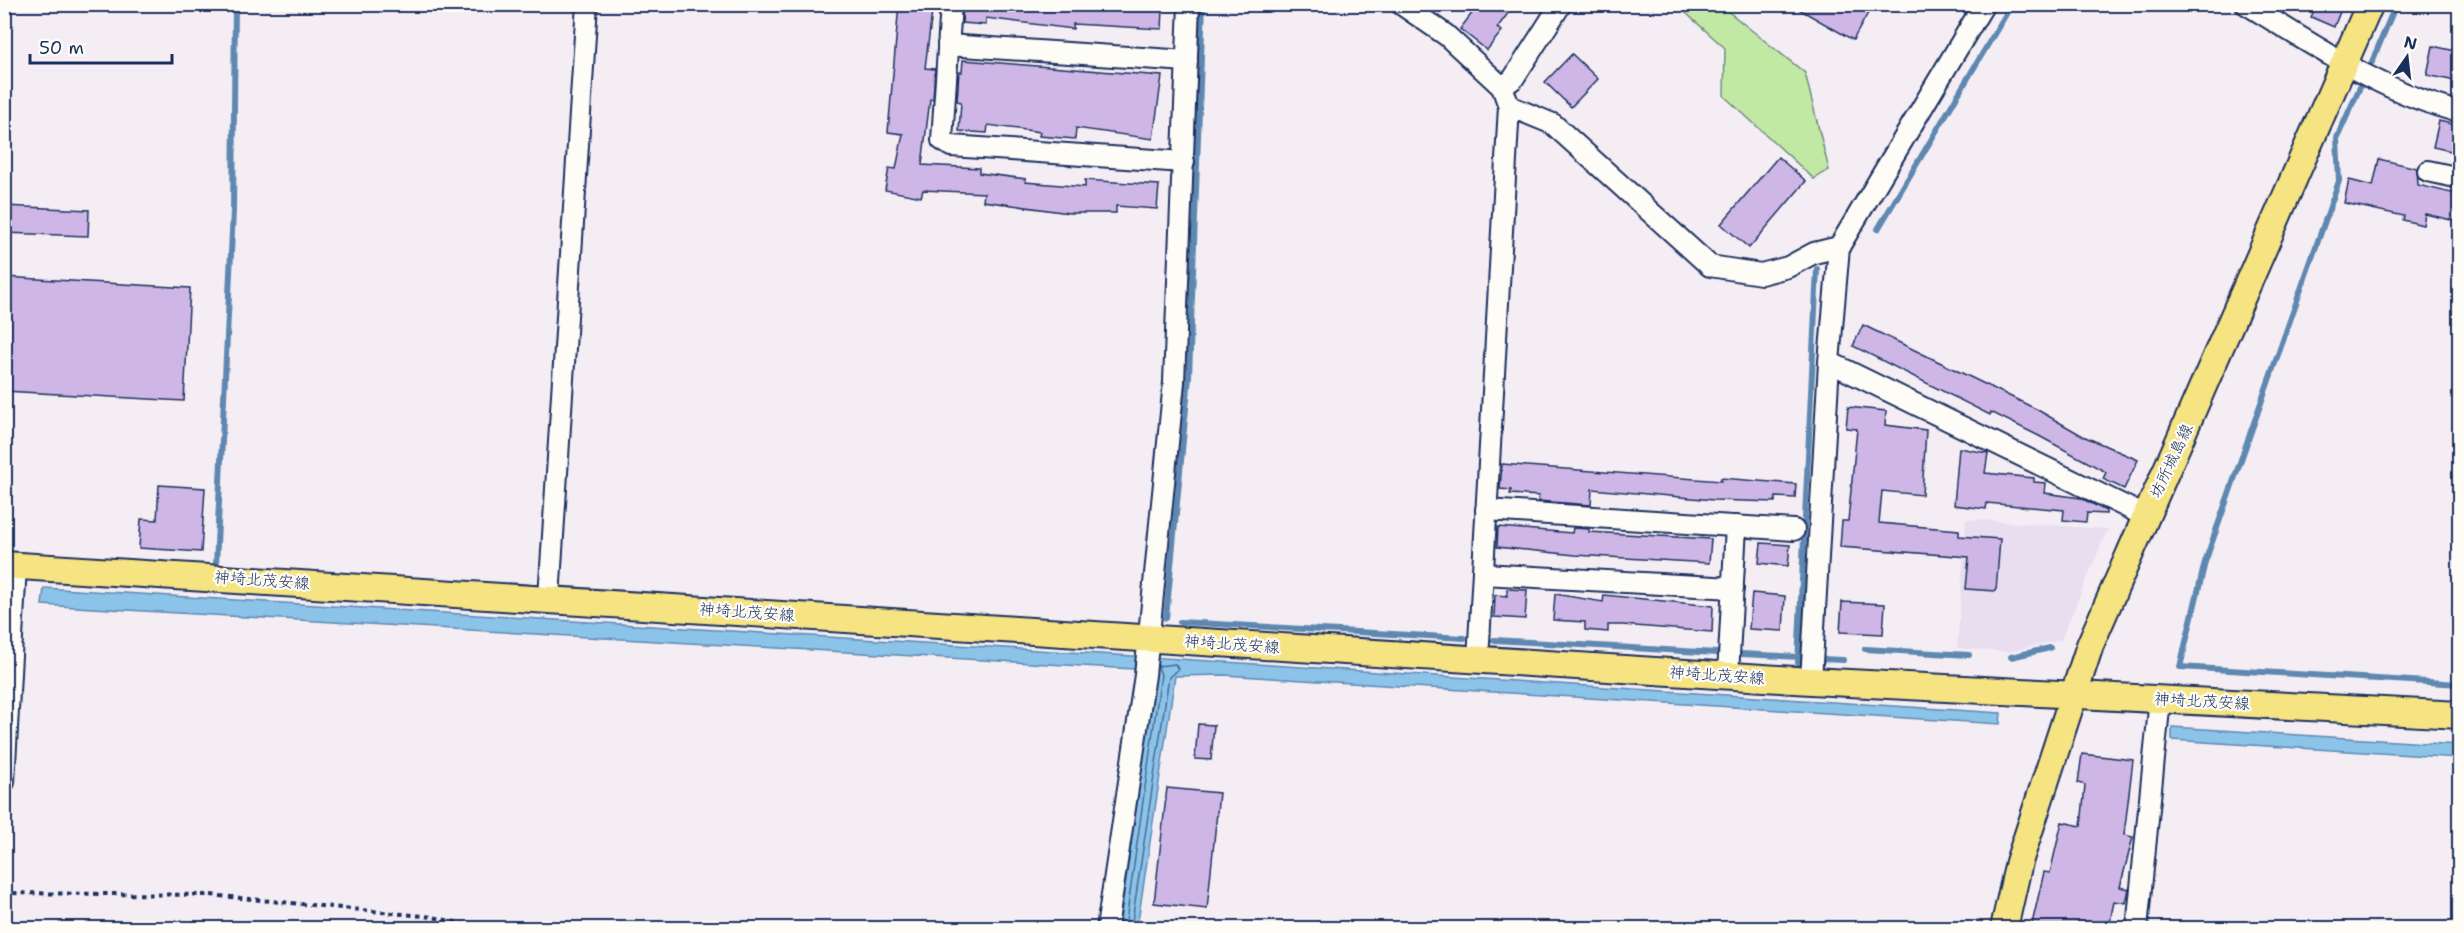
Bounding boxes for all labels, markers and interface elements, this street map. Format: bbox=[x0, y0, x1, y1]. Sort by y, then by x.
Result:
scale bar bbox=[30, 27, 172, 65]
north arrow bbox=[2377, 27, 2437, 87]
text: N bbox=[2402, 31, 2419, 55]
text: 50 m bbox=[39, 36, 84, 60]
street label: 坊所城島線 bbox=[2145, 420, 2197, 502]
street label: 神埼北茂安線 bbox=[213, 566, 311, 594]
street label: 神埼北茂安線 bbox=[698, 598, 796, 626]
street label: 神埼北茂安線 bbox=[1183, 630, 1281, 658]
street label: 神埼北茂安線 bbox=[1668, 661, 1766, 689]
street label: 神埼北茂安線 bbox=[2154, 688, 2250, 714]

